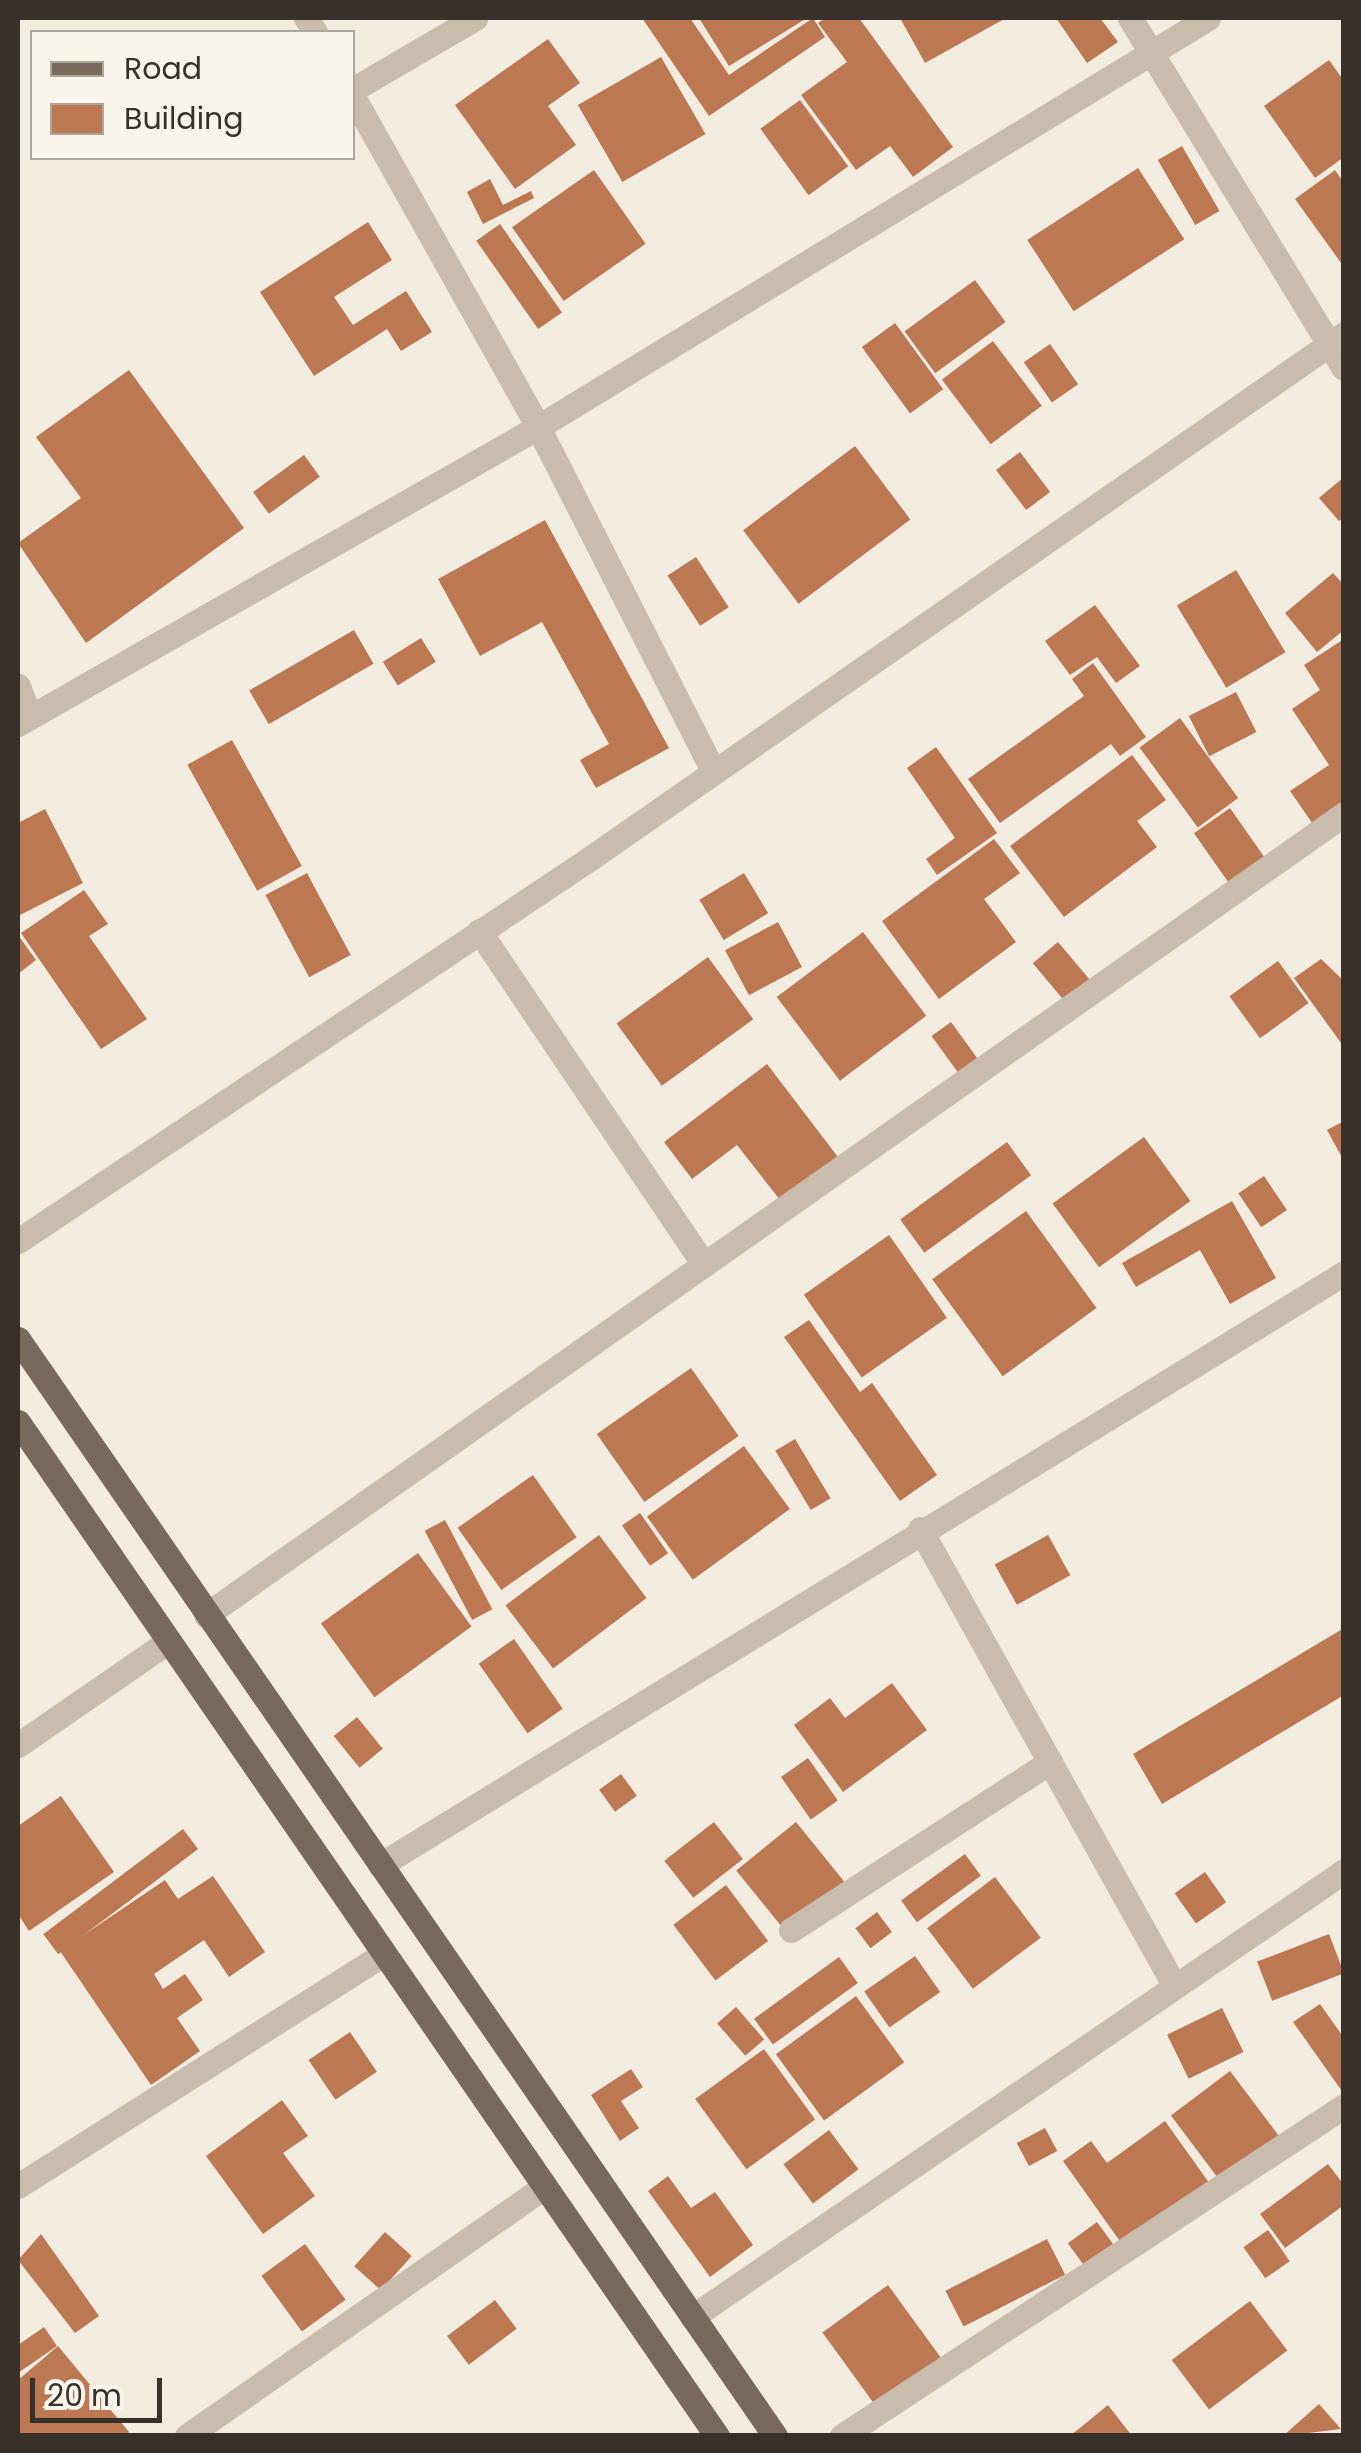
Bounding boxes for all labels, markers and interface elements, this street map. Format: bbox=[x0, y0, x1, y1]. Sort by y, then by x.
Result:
legend bbox=[30, 30, 355, 160]
text: Road bbox=[124, 47, 202, 90]
text: Building bbox=[124, 97, 244, 140]
scale bar bbox=[35, 2358, 168, 2420]
text: 20 m bbox=[47, 2374, 122, 2417]

